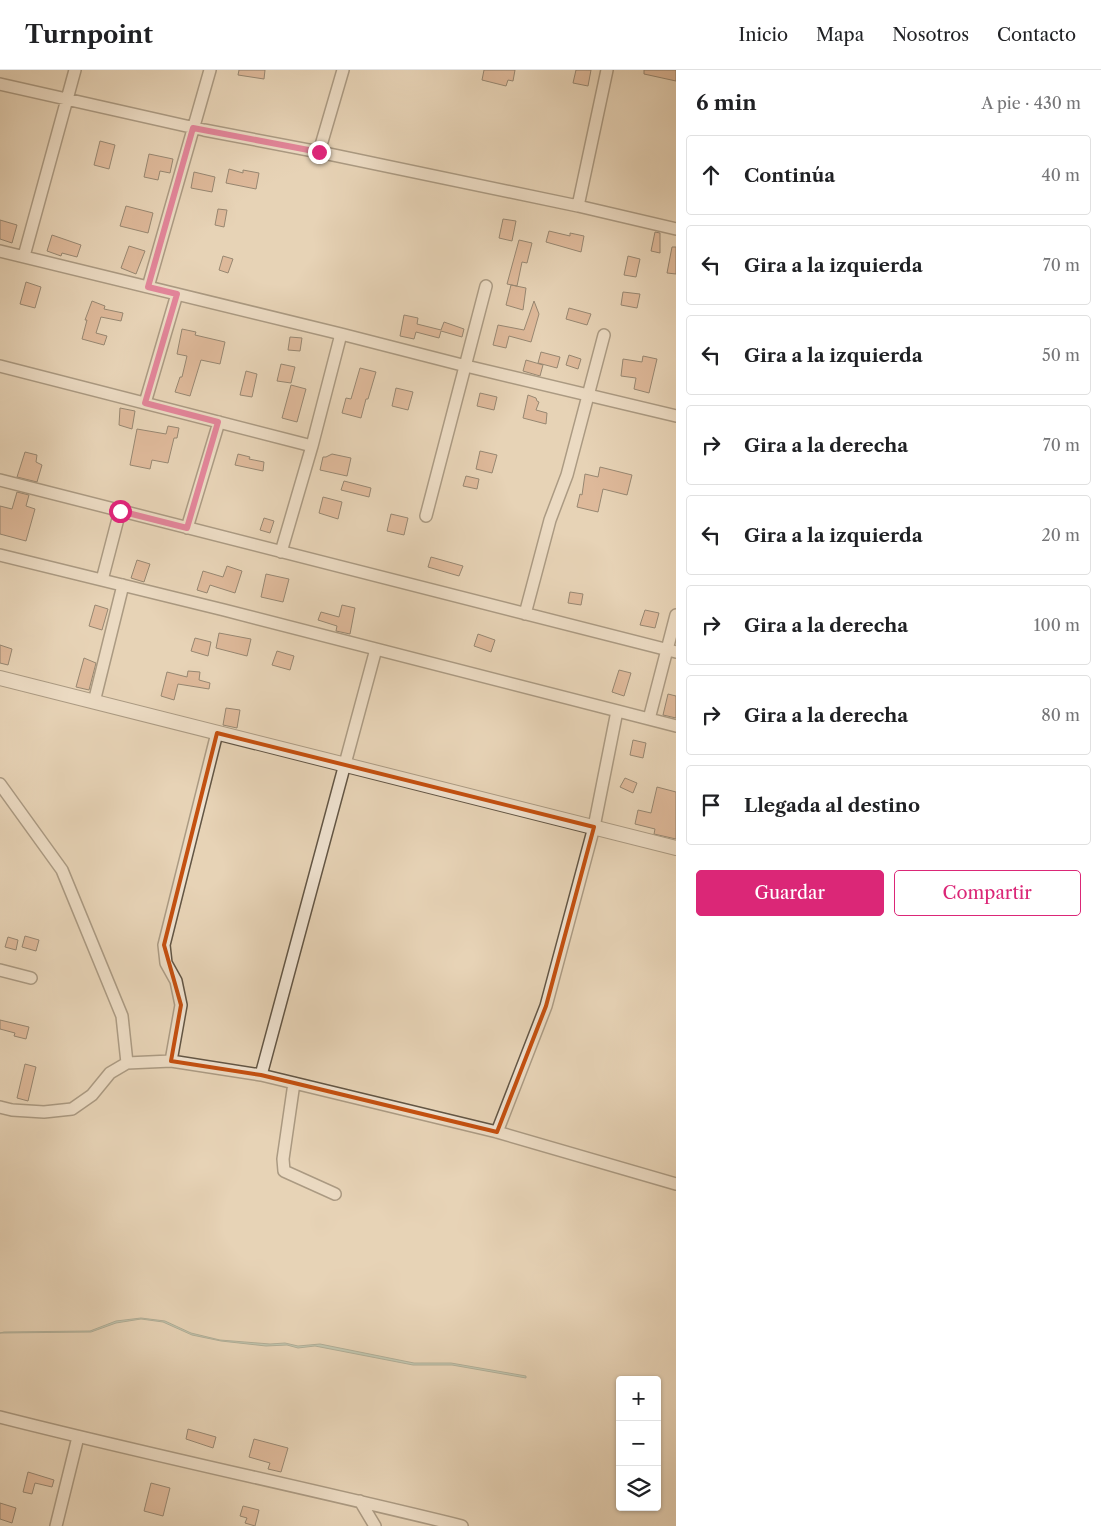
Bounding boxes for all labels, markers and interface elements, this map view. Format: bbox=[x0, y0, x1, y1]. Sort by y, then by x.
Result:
text: Turnpoint bbox=[25, 20, 153, 49]
text: Inicio bbox=[739, 24, 788, 46]
text: Mapa bbox=[816, 24, 864, 46]
text: Nosotros bbox=[892, 24, 969, 46]
text: Contacto bbox=[997, 24, 1076, 46]
text: 6 min bbox=[696, 90, 757, 115]
text: A pie · 430 m bbox=[981, 93, 1081, 113]
route end bbox=[308, 141, 331, 164]
icon: ahead bbox=[697, 161, 725, 189]
text: Continúa bbox=[744, 164, 835, 187]
text: 40 m bbox=[1041, 165, 1080, 185]
icon: left bbox=[697, 251, 725, 279]
text: Gira a la izquierda bbox=[744, 254, 923, 277]
text: 70 m bbox=[1043, 255, 1080, 275]
icon: left bbox=[697, 341, 725, 369]
text: Gira a la izquierda bbox=[744, 344, 923, 367]
text: 50 m bbox=[1042, 345, 1080, 365]
icon: right bbox=[697, 431, 725, 459]
text: Gira a la derecha bbox=[744, 434, 908, 457]
text: 70 m bbox=[1043, 435, 1080, 455]
route start bbox=[109, 500, 132, 523]
icon: left bbox=[697, 521, 725, 549]
text: Gira a la izquierda bbox=[744, 524, 923, 547]
text: 20 m bbox=[1041, 525, 1080, 545]
icon: right bbox=[697, 611, 725, 639]
text: Gira a la derecha bbox=[744, 614, 908, 637]
text: 100 m bbox=[1034, 615, 1080, 635]
icon: right bbox=[697, 701, 725, 729]
text: Gira a la derecha bbox=[744, 704, 908, 727]
text: 80 m bbox=[1041, 705, 1080, 725]
icon: arrive bbox=[697, 791, 725, 819]
text: Llegada al destino bbox=[744, 794, 920, 817]
button: Guardar bbox=[696, 870, 884, 916]
button: Compartir bbox=[894, 870, 1081, 916]
map controls bbox=[616, 1376, 661, 1511]
button: + bbox=[616, 1376, 661, 1421]
button: − bbox=[616, 1421, 661, 1466]
button: layers bbox=[616, 1466, 661, 1511]

